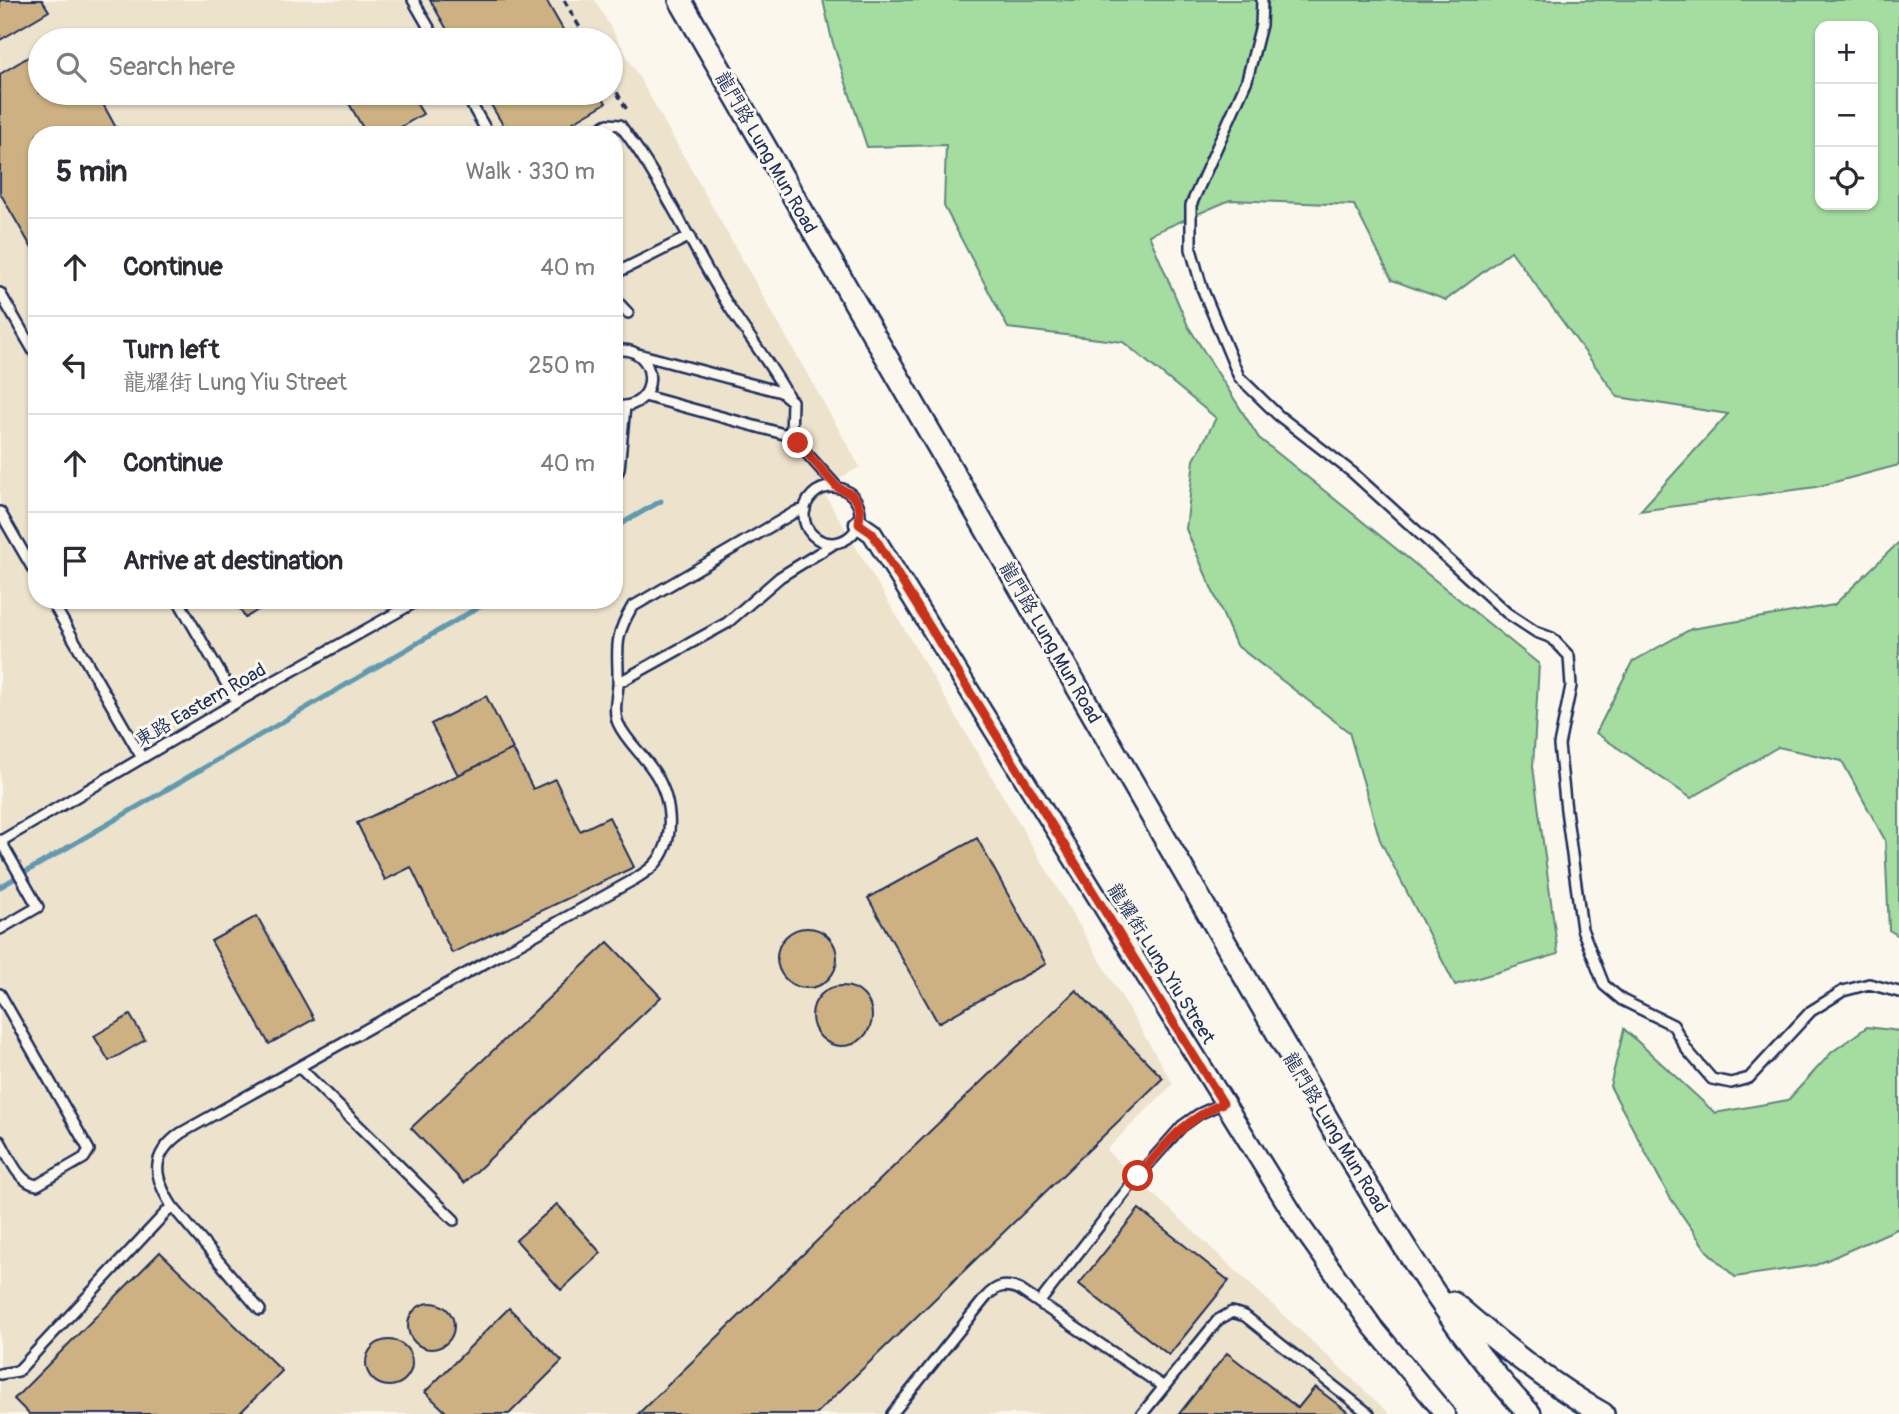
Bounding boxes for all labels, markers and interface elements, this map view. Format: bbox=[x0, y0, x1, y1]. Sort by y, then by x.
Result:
map controls bbox=[1815, 21, 1878, 210]
button: + bbox=[1815, 21, 1878, 84]
search box bbox=[28, 28, 623, 105]
icon: search bbox=[52, 48, 90, 86]
text: Search here bbox=[108, 51, 235, 83]
street label: 龍門路 Lung Mun Road bbox=[710, 67, 822, 238]
button: − bbox=[1815, 84, 1878, 147]
button: locate bbox=[1815, 147, 1878, 210]
text: 5 min bbox=[56, 153, 127, 190]
text: Walk · 330 m bbox=[465, 157, 595, 186]
icon: ahead bbox=[56, 248, 94, 286]
text: Continue bbox=[123, 251, 223, 283]
text: 40 m bbox=[541, 253, 595, 282]
text: Turn left bbox=[123, 334, 219, 366]
icon: left bbox=[56, 346, 94, 384]
text: 250 m bbox=[529, 351, 595, 380]
text: 龍耀街 Lung Yiu Street bbox=[123, 368, 347, 397]
route end bbox=[782, 427, 813, 458]
icon: ahead bbox=[56, 444, 94, 482]
text: Continue bbox=[123, 447, 223, 479]
text: 40 m bbox=[541, 449, 595, 478]
icon: arrive bbox=[56, 542, 94, 580]
text: Arrive at destination bbox=[123, 545, 343, 577]
street label: 龍門路 Lung Mun Road bbox=[994, 557, 1106, 728]
street label: 東路 Eastern Road bbox=[131, 658, 270, 752]
street label: 龍耀街 Lung Yiu Street bbox=[1102, 879, 1221, 1049]
street label: 龍門路 Lung Mun Road bbox=[1278, 1048, 1393, 1217]
route start bbox=[1122, 1160, 1153, 1191]

